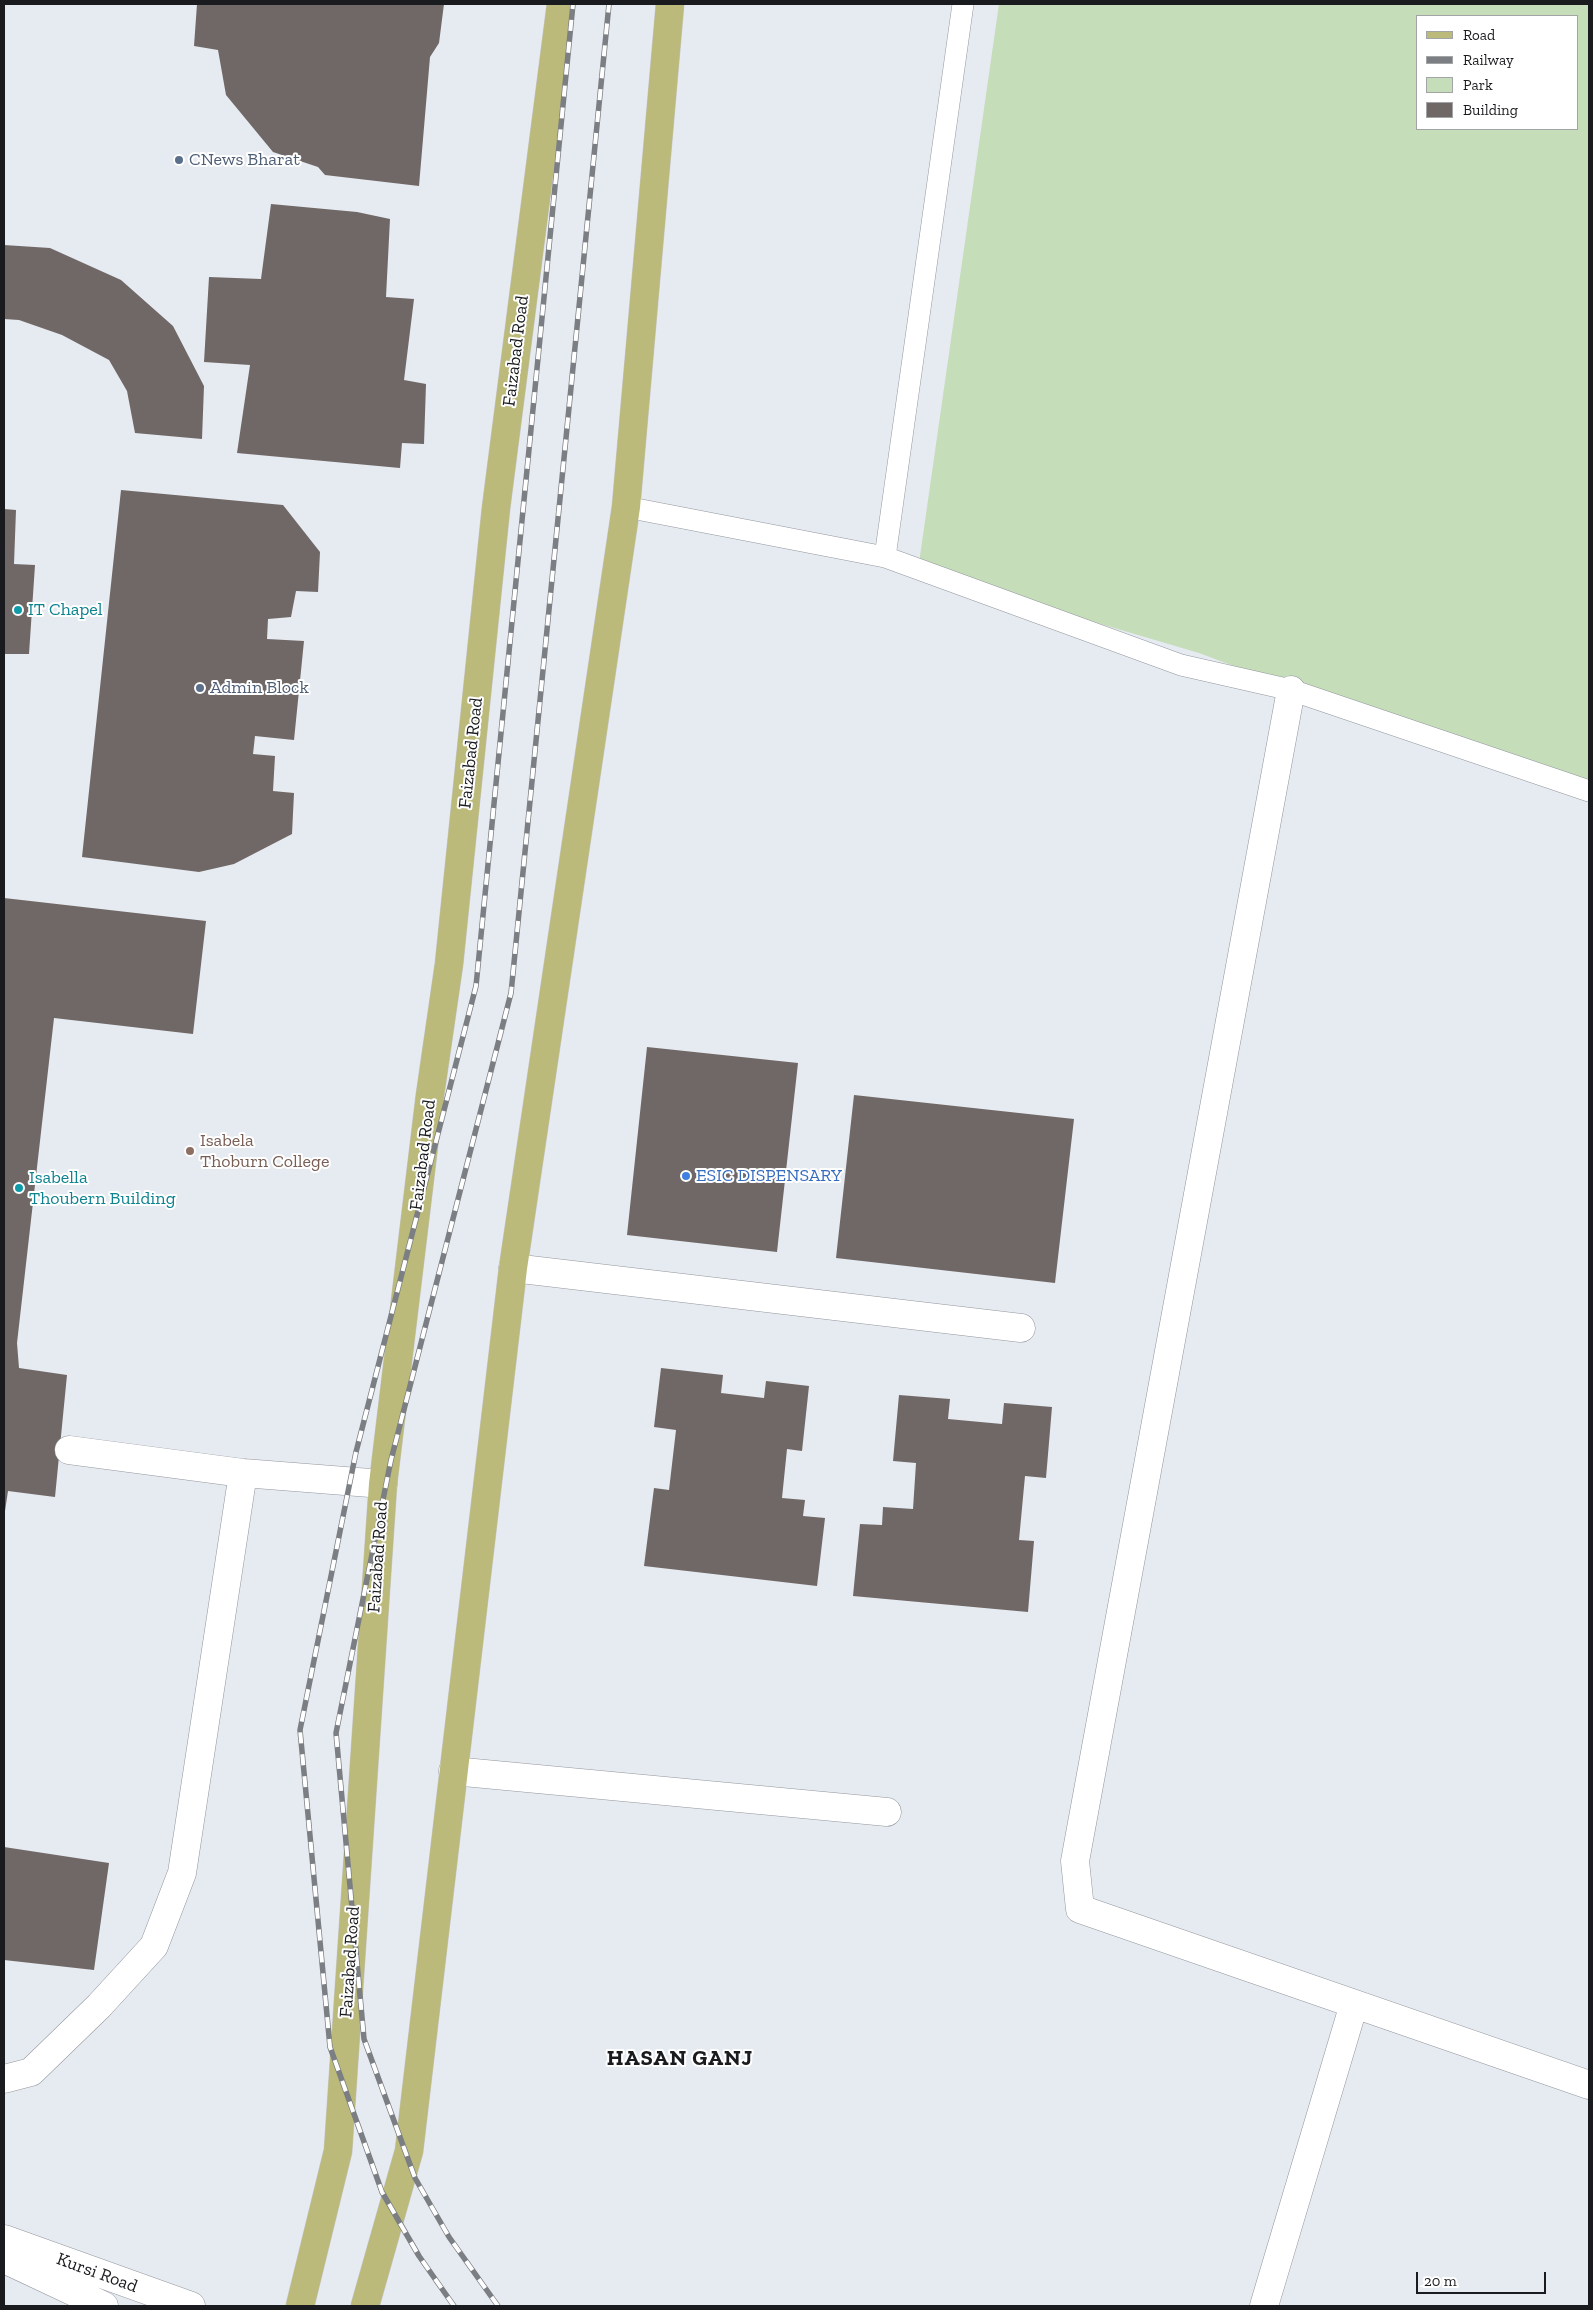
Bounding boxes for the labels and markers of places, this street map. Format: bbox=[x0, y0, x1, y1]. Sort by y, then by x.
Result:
place label: CNews Bharat bbox=[189, 149, 300, 171]
marker: CNews Bharat bbox=[173, 154, 185, 166]
place label: IT Chapel bbox=[28, 599, 103, 621]
marker: IT Chapel bbox=[12, 604, 24, 616]
place label: Admin Block bbox=[210, 677, 309, 699]
marker: Admin Block bbox=[194, 682, 206, 694]
place label: Isabela Thoburn College bbox=[200, 1130, 329, 1172]
marker: Isabela Thoburn College bbox=[184, 1145, 196, 1157]
place label: ESIC DISPENSARY bbox=[696, 1165, 842, 1187]
place label: Isabella Thoubern Building bbox=[29, 1167, 176, 1210]
marker: ESIC DISPENSARY bbox=[680, 1170, 692, 1182]
marker: Isabella Thoubern Building bbox=[13, 1182, 25, 1194]

